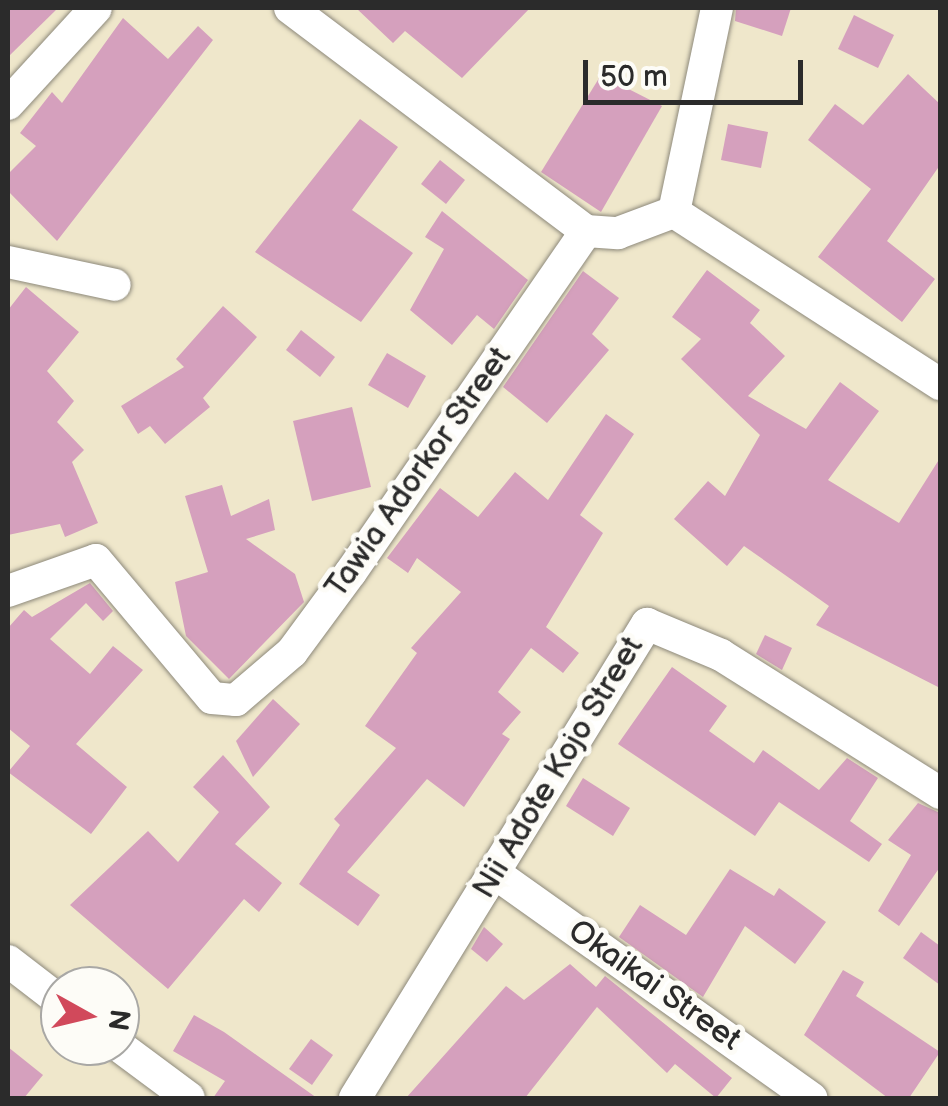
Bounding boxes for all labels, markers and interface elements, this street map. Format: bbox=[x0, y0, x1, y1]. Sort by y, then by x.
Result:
scale bar bbox=[588, 40, 808, 102]
text: 50 m bbox=[600, 59, 668, 95]
street label: Tawia Adorkor Street bbox=[318, 340, 520, 606]
street label: Nii Adote Kojo Street bbox=[465, 630, 653, 906]
street label: Okaikai Street bbox=[560, 912, 748, 1060]
north arrow bbox=[40, 966, 140, 1066]
text: N bbox=[100, 1007, 136, 1033]

